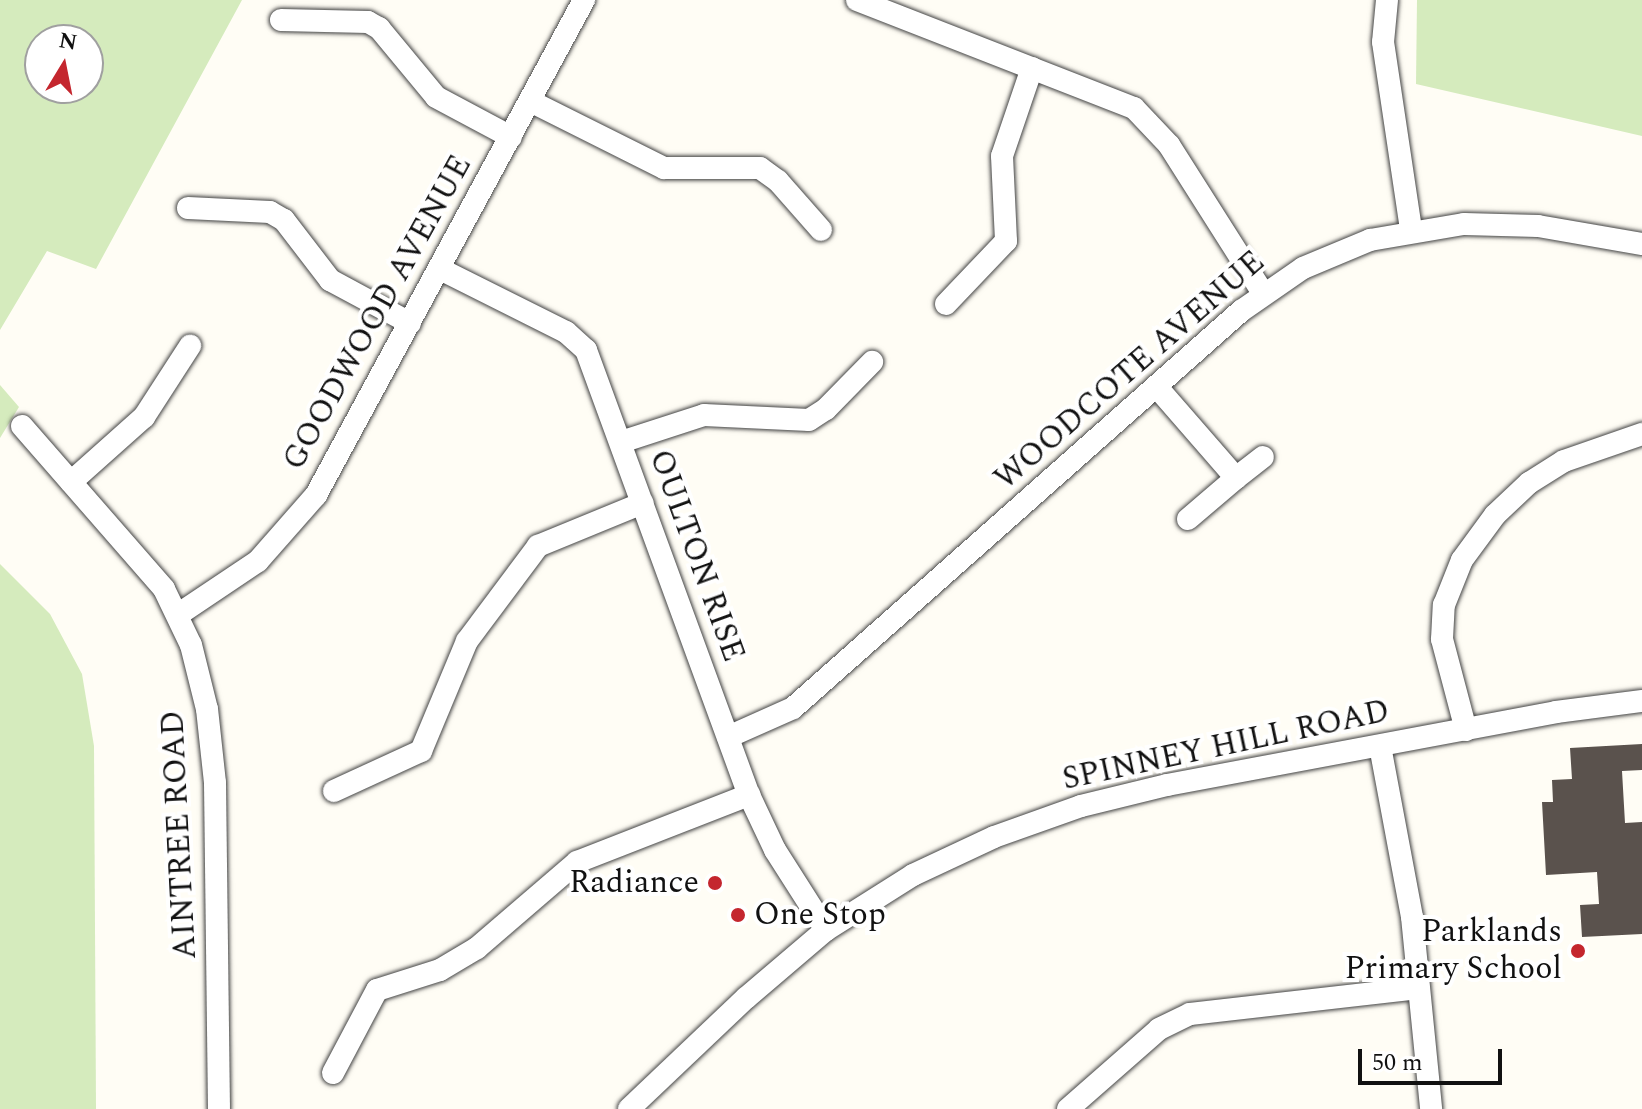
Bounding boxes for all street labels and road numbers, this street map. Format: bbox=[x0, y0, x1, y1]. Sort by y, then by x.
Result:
street label: GOODWOOD AVENUE bbox=[275, 149, 481, 477]
street label: WOODCOTE AVENUE bbox=[987, 243, 1273, 499]
street label: OULTON RISE bbox=[640, 445, 752, 667]
street label: SPINNEY HILL ROAD bbox=[1059, 693, 1393, 799]
street label: AINTREE ROAD bbox=[154, 710, 206, 960]

